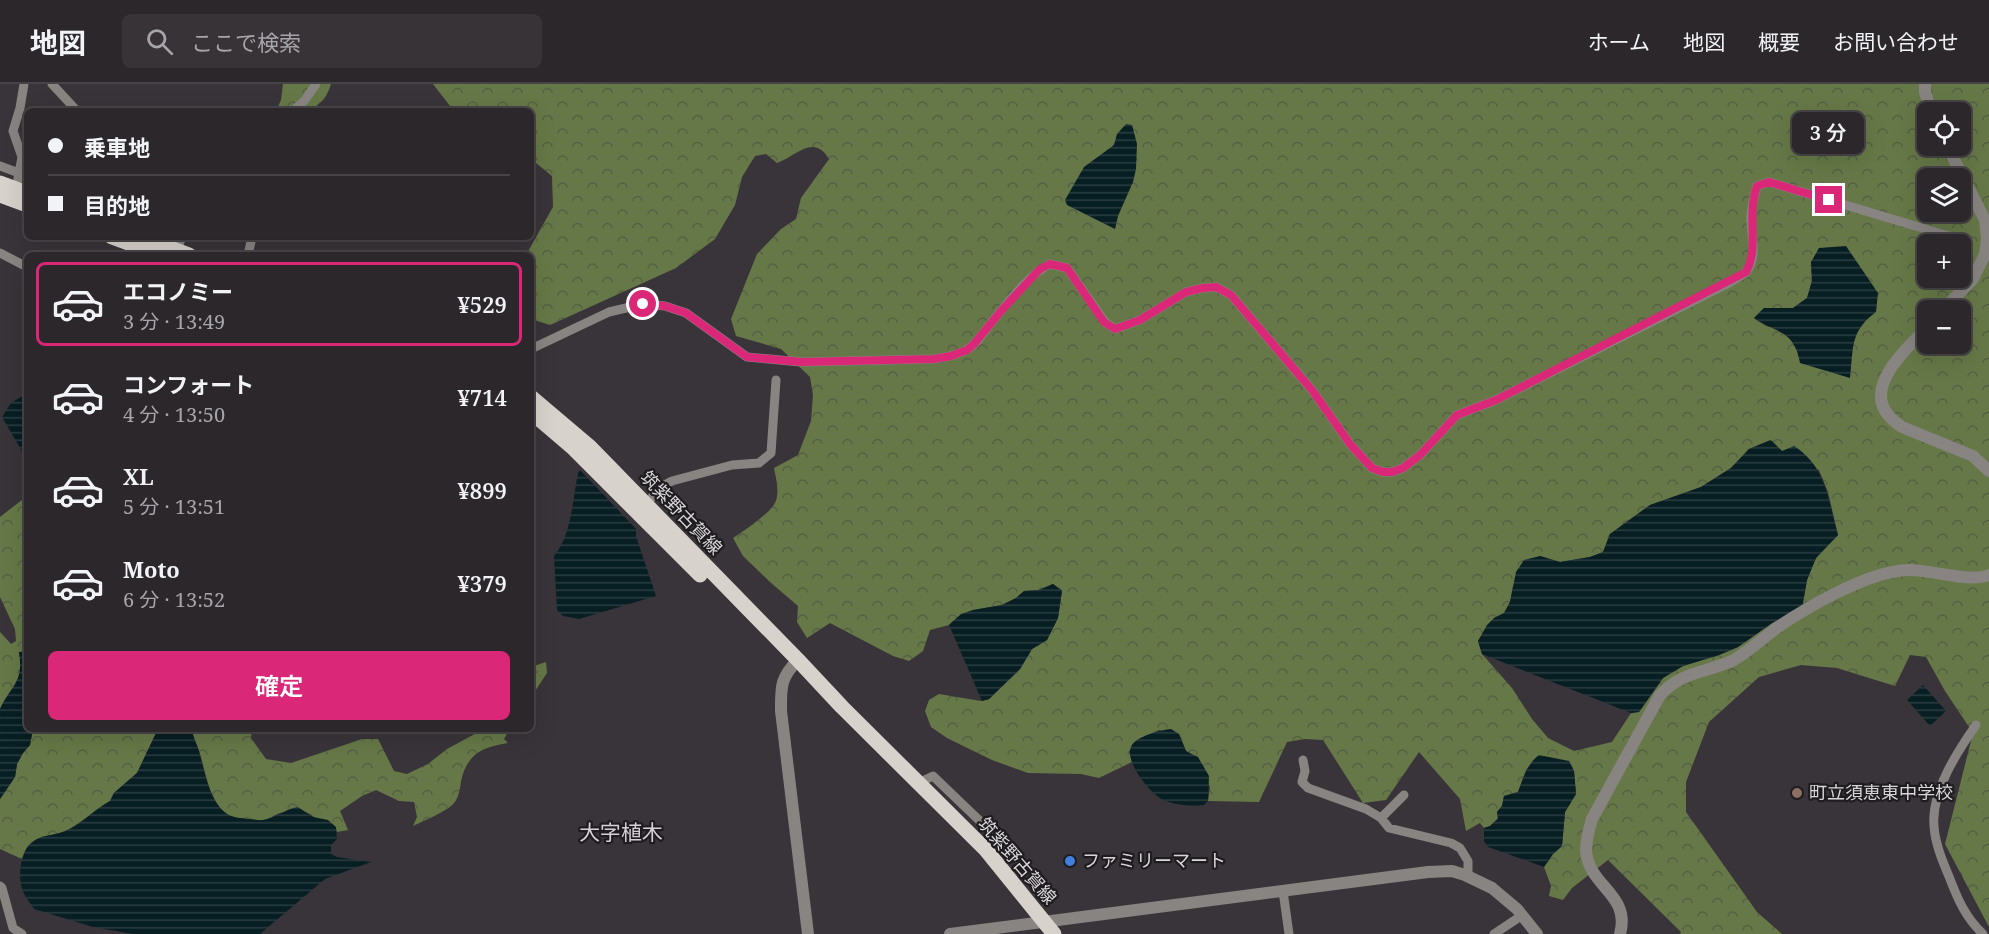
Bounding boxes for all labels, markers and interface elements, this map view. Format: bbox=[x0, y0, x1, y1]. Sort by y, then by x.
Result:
search box bbox=[122, 14, 542, 68]
text: 地図 bbox=[30, 23, 86, 61]
icon: search bbox=[143, 25, 176, 58]
text: ここで検索 bbox=[191, 27, 301, 57]
text: ホーム bbox=[1588, 28, 1650, 56]
text: 地図 bbox=[1683, 28, 1725, 56]
text: 概要 bbox=[1758, 28, 1800, 56]
text: お問い合わせ bbox=[1833, 28, 1959, 56]
map controls bbox=[1917, 102, 1971, 354]
button: locate bbox=[1917, 102, 1971, 156]
callout: 3 分 bbox=[1793, 113, 1865, 155]
text: 3 分 bbox=[1810, 119, 1846, 146]
text: 乗車地 bbox=[84, 132, 150, 162]
button: layers bbox=[1917, 168, 1971, 222]
route end bbox=[1815, 186, 1842, 213]
text: 目的地 bbox=[84, 190, 150, 220]
button: + bbox=[1917, 234, 1971, 288]
text: エコノミー bbox=[123, 276, 233, 306]
icon: car bbox=[51, 277, 105, 331]
text: ¥529 bbox=[457, 289, 507, 319]
route start bbox=[629, 290, 656, 317]
button: − bbox=[1917, 300, 1971, 354]
text: 3 分 · 13:49 bbox=[123, 308, 225, 335]
text: コンフォート bbox=[123, 369, 254, 399]
icon: car bbox=[51, 370, 105, 424]
text: ¥714 bbox=[457, 382, 507, 412]
text: 4 分 · 13:50 bbox=[123, 401, 225, 428]
text: XL bbox=[123, 461, 154, 491]
icon: car bbox=[51, 463, 105, 517]
street label: 筑紫野古賀線 bbox=[636, 465, 728, 559]
text: ¥899 bbox=[457, 475, 507, 505]
text: 5 分 · 13:51 bbox=[123, 493, 225, 520]
text: Moto bbox=[123, 554, 180, 584]
icon: car bbox=[51, 556, 105, 610]
text: ¥379 bbox=[457, 568, 507, 598]
text: 6 分 · 13:52 bbox=[123, 586, 225, 613]
button: 確定 bbox=[48, 651, 510, 720]
place label: 町立須恵東中学校 bbox=[1809, 780, 1953, 804]
marker: 町立須恵東中学校 bbox=[1790, 786, 1804, 800]
street label: 筑紫野古賀線 bbox=[973, 812, 1062, 909]
district label: 大字植木 bbox=[579, 818, 663, 846]
place label: ファミリーマート bbox=[1082, 848, 1226, 872]
marker: ファミリーマート bbox=[1063, 854, 1077, 868]

